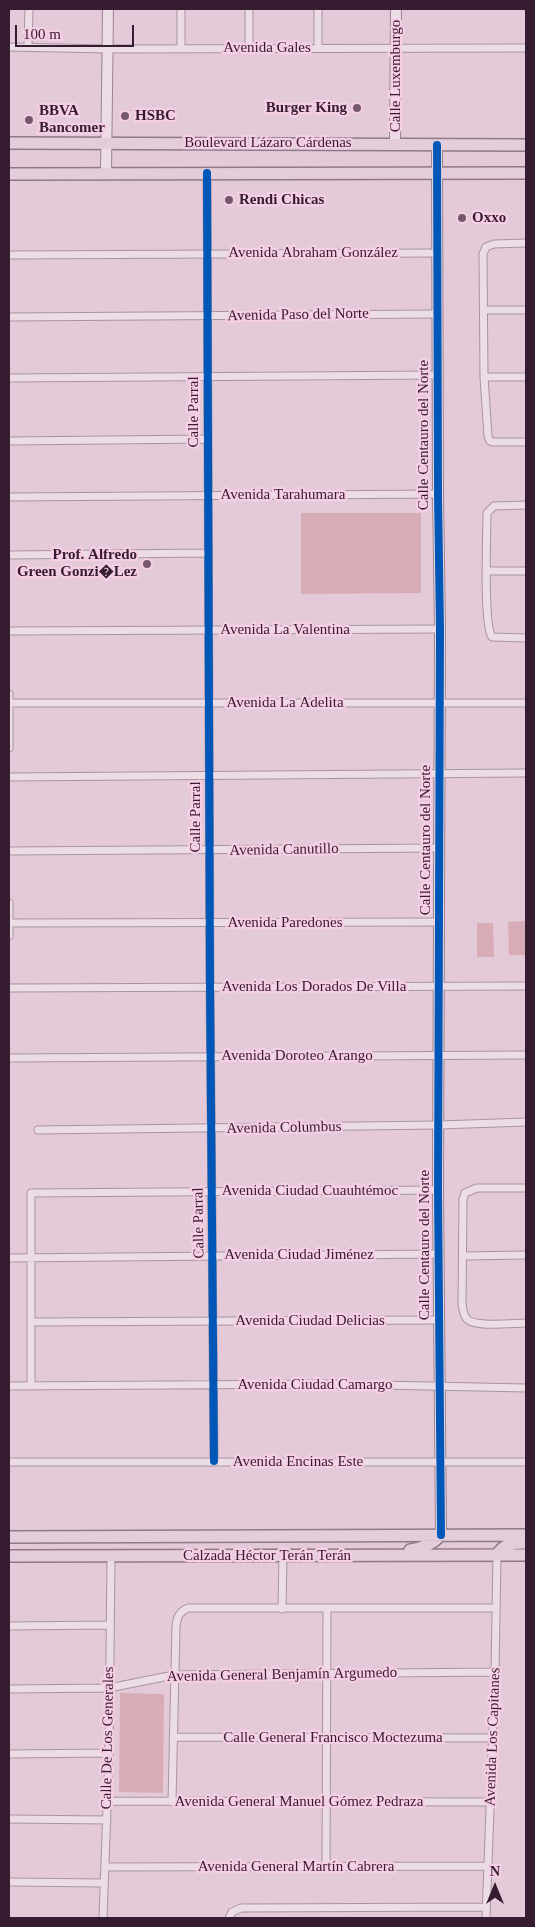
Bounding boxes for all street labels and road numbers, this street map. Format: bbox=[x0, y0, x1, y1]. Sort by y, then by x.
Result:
street label: Calle Luxemburgo bbox=[387, 20, 405, 132]
street label: Avenida Gales bbox=[223, 39, 311, 57]
street label: Boulevard Lázaro Cárdenas bbox=[184, 134, 352, 152]
street label: Avenida Abraham González bbox=[228, 244, 398, 262]
street label: Avenida Paso del Norte bbox=[227, 305, 369, 325]
street label: Calle Centauro del Norte bbox=[415, 360, 433, 510]
street label: Calle Parral bbox=[185, 376, 203, 448]
street label: Avenida Tarahumara bbox=[221, 486, 345, 504]
street label: Avenida La Valentina bbox=[220, 621, 350, 639]
street label: Avenida La Adelita bbox=[226, 694, 344, 712]
street label: Calle Centauro del Norte bbox=[417, 765, 435, 915]
street label: Calle Parral bbox=[187, 781, 205, 853]
street label: Avenida Canutillo bbox=[229, 840, 339, 860]
street label: Avenida Paredones bbox=[227, 914, 343, 932]
street label: Avenida Los Dorados De Villa bbox=[222, 978, 406, 996]
street label: Avenida Doroteo Arango bbox=[221, 1047, 373, 1065]
street label: Avenida Columbus bbox=[226, 1118, 342, 1138]
street label: Calle Centauro del Norte bbox=[416, 1170, 434, 1320]
street label: Avenida Ciudad Cuauhtémoc bbox=[222, 1182, 398, 1200]
street label: Calle Parral bbox=[189, 1187, 209, 1259]
street label: Avenida Ciudad Jiménez bbox=[224, 1246, 374, 1264]
street label: Avenida Ciudad Delicias bbox=[235, 1312, 385, 1330]
street label: Avenida Ciudad Camargo bbox=[237, 1376, 393, 1394]
street label: Avenida Encinas Este bbox=[233, 1453, 363, 1471]
street label: Calzada Héctor Terán Terán bbox=[183, 1547, 351, 1565]
street label: Avenida General Benjamín Argumedo bbox=[167, 1664, 397, 1686]
street label: Calle De Los Generales bbox=[98, 1666, 118, 1810]
street label: Avenida Los Capitanes bbox=[482, 1667, 504, 1807]
street label: Calle General Francisco Moctezuma bbox=[223, 1729, 443, 1747]
street label: Avenida General Manuel Gómez Pedraza bbox=[175, 1793, 423, 1811]
street label: Avenida General Martín Cabrera bbox=[198, 1858, 394, 1876]

